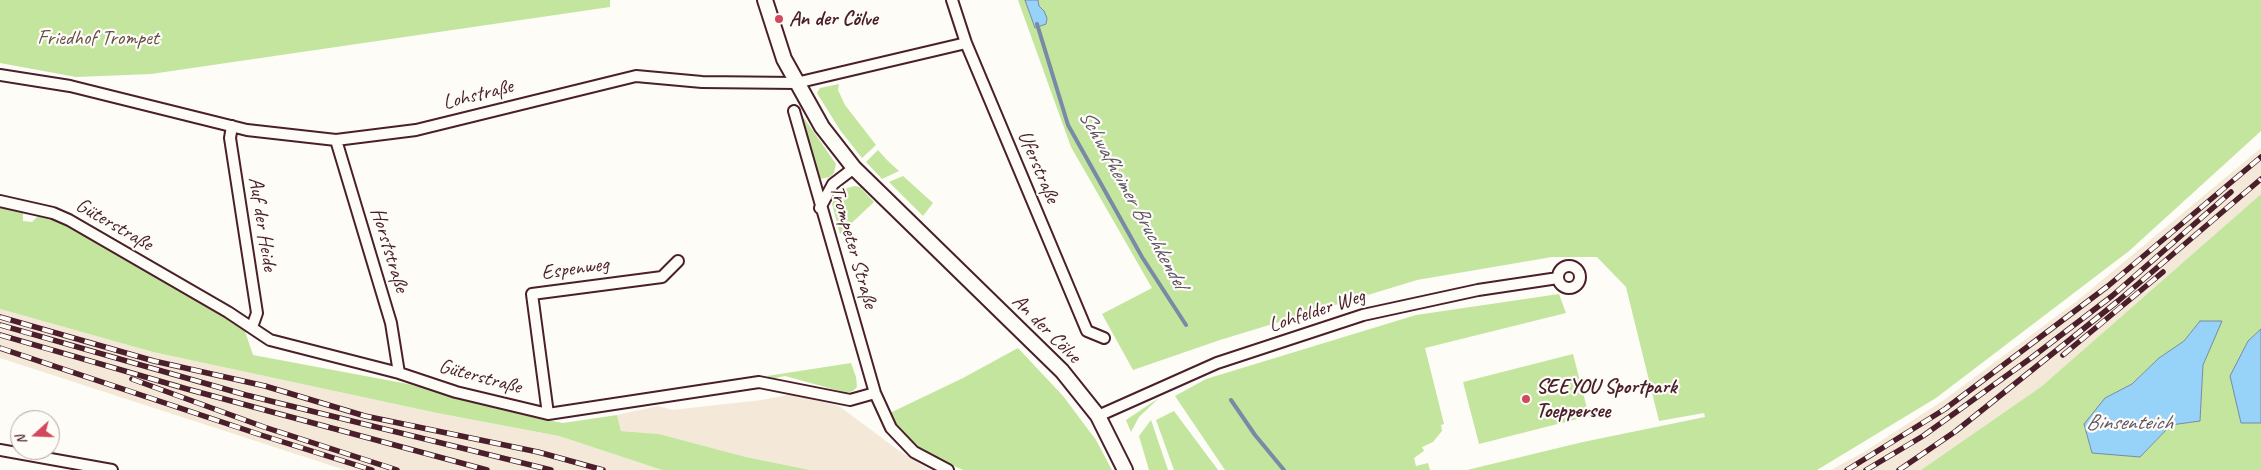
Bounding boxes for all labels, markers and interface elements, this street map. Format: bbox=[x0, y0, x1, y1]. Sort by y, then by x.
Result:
place label: An der Cölve bbox=[789, 6, 877, 32]
marker: An der Cölve bbox=[773, 13, 785, 25]
park label: Friedhof Trompet bbox=[37, 25, 159, 51]
street label: Lohstraße bbox=[440, 74, 516, 116]
water label: Schwafheimer Bruchkendel bbox=[1072, 105, 1192, 293]
street label: Uferstraße bbox=[1011, 127, 1065, 207]
street label: Auf der Heide bbox=[242, 175, 282, 273]
street label: Trompeter Straße bbox=[823, 183, 883, 311]
street label: Güterstraße bbox=[71, 193, 157, 257]
street label: Horststraße bbox=[364, 205, 414, 295]
street label: Espenweg bbox=[540, 252, 610, 286]
street label: Lohfelder Weg bbox=[1266, 284, 1368, 338]
street label: An der Cölve bbox=[1006, 289, 1086, 369]
street label: Güterstraße bbox=[436, 354, 524, 400]
place label: SEEYOU Sportpark Toeppersee bbox=[1536, 374, 1677, 424]
marker: SEEYOU Sportpark Toeppersee bbox=[1520, 393, 1532, 405]
north arrow bbox=[10, 410, 60, 460]
water label: Binsenteich bbox=[2086, 410, 2172, 436]
text: N bbox=[12, 433, 31, 447]

